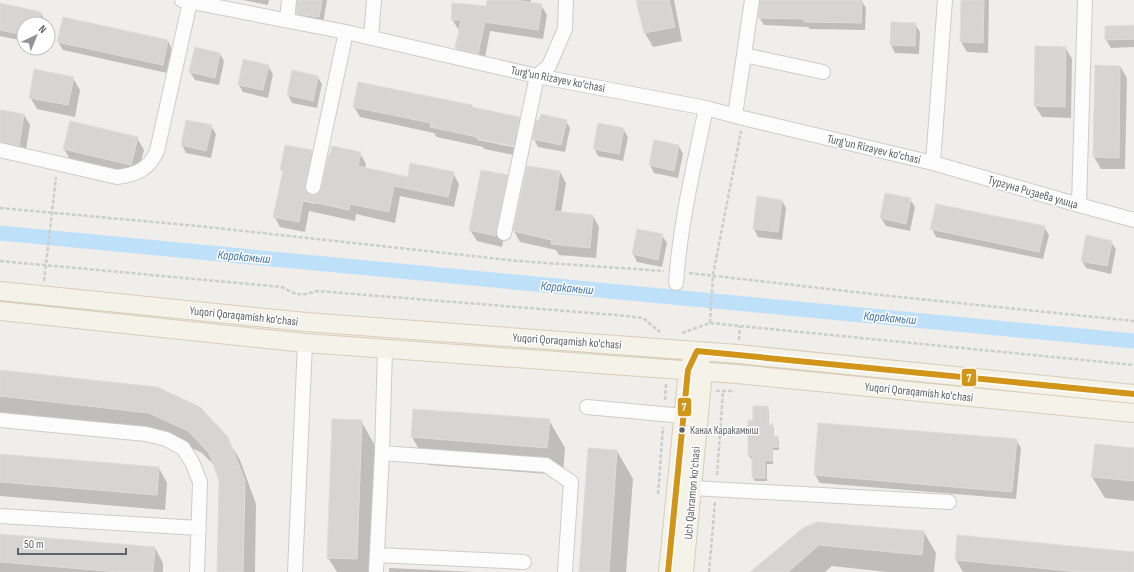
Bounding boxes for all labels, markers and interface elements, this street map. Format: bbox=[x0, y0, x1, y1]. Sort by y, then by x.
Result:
north arrow bbox=[16, 16, 56, 56]
text: N bbox=[36, 22, 49, 36]
street label: Turg'un Rizayev ko'chasi bbox=[510, 63, 606, 96]
street label: Turg'un Rizayev ko'chasi bbox=[826, 131, 922, 168]
street label: Тургуна Ризаева улица bbox=[986, 172, 1080, 213]
water label: Каракамыш bbox=[217, 247, 271, 267]
water label: Каракамыш bbox=[540, 278, 594, 298]
street label: Yuqori Qoraqamish ko'chasi bbox=[189, 303, 299, 330]
water label: Каракамыш bbox=[863, 308, 917, 328]
street label: Yuqori Qoraqamish ko'chasi bbox=[512, 330, 622, 353]
line badge: 7 bbox=[961, 368, 977, 387]
text: 7 bbox=[967, 372, 972, 385]
street label: Yuqori Qoraqamish ko'chasi bbox=[864, 379, 974, 406]
line badge: 7 bbox=[677, 397, 692, 417]
text: 7 bbox=[682, 401, 687, 414]
place label: Канал Каракамыш bbox=[690, 424, 759, 437]
marker: Канал Каракамыш bbox=[677, 425, 687, 435]
street label: Uch Qahramon ko'chasi bbox=[681, 446, 704, 540]
scale bar bbox=[18, 530, 126, 556]
text: 50 m bbox=[24, 537, 44, 552]

